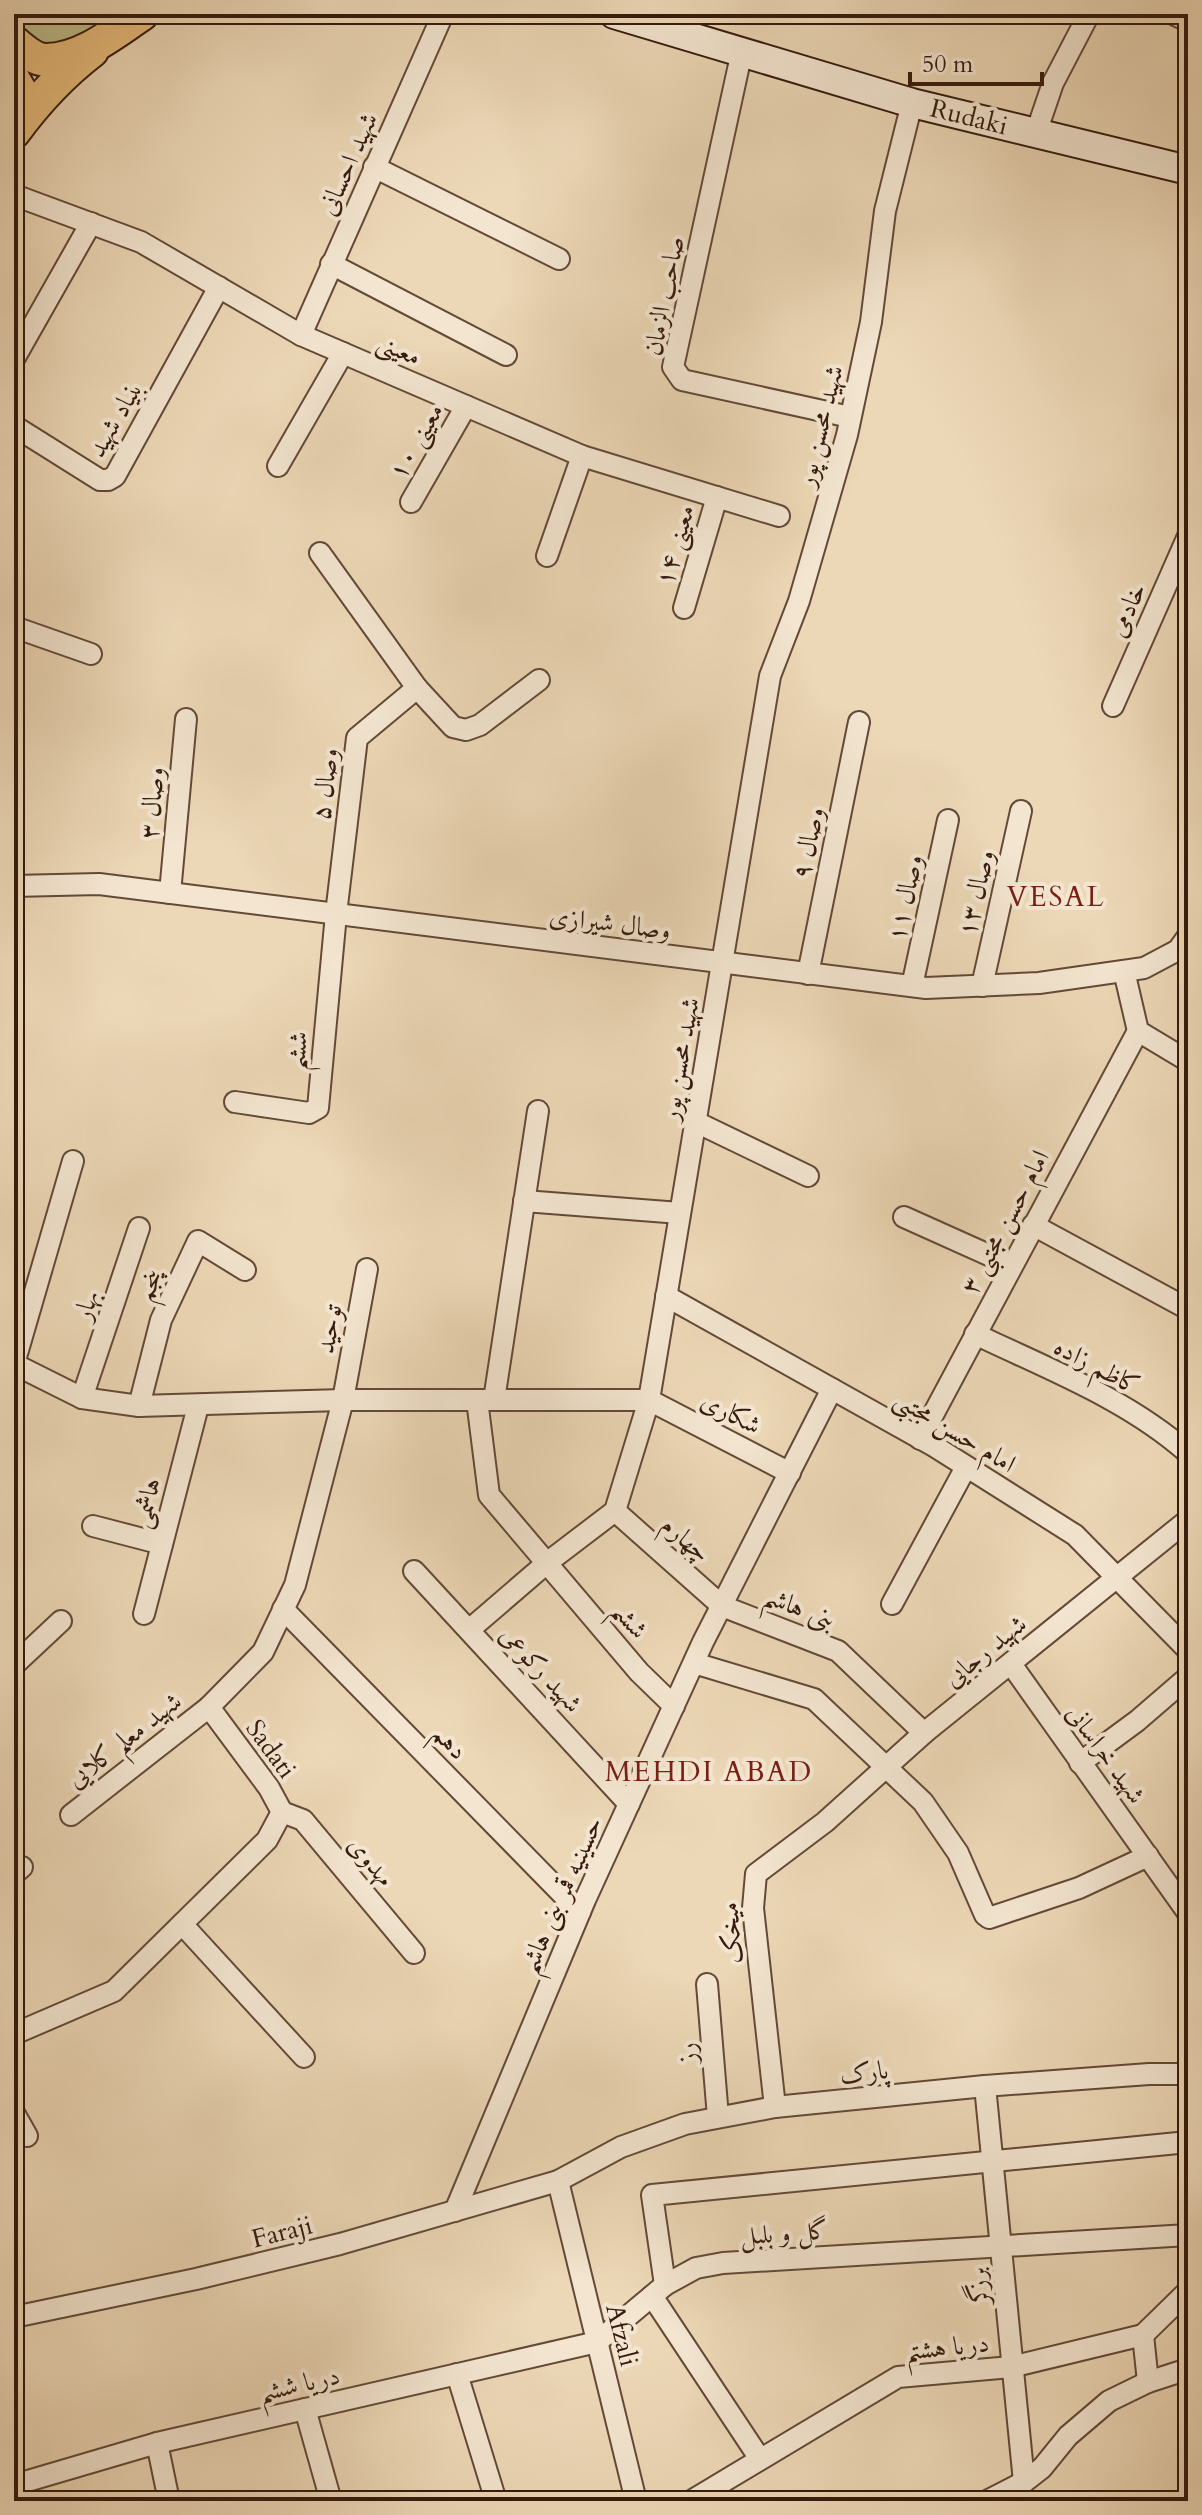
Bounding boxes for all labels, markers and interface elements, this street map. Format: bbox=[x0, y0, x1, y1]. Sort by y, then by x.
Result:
scale bar bbox=[910, 36, 1042, 86]
text: 50 m bbox=[922, 48, 974, 81]
street label: Rudaki bbox=[927, 91, 1011, 143]
street label: شهید احسانی bbox=[310, 107, 386, 221]
street label: صاحب الزمان bbox=[635, 233, 693, 359]
street label: معینی bbox=[371, 324, 427, 375]
street label: شهید محسن پور bbox=[787, 361, 853, 494]
street label: بنیاد شهید bbox=[79, 374, 151, 464]
street label: معینی ۱۰ bbox=[380, 397, 453, 486]
street label: معینی ۱۴ bbox=[647, 501, 704, 590]
street label: خادمی bbox=[1100, 577, 1154, 643]
street label: وصال ۵ bbox=[303, 746, 347, 822]
street label: وصال ۳ bbox=[131, 765, 173, 841]
street label: وصال ۹ bbox=[783, 804, 833, 882]
street label: وصال ۱۳ bbox=[949, 846, 1003, 940]
street label: وصال ۱۱ bbox=[879, 852, 931, 944]
district label: VESAL bbox=[1007, 878, 1105, 916]
street label: وصال شیرازی bbox=[547, 898, 673, 948]
street label: شهید محسن پور bbox=[651, 995, 709, 1126]
street label: ششم bbox=[278, 1030, 324, 1073]
street label: امام حسن مجتبی ۳ bbox=[952, 1144, 1062, 1303]
street label: پنجم bbox=[127, 1262, 178, 1309]
street label: بهار bbox=[64, 1285, 107, 1328]
street label: توحید bbox=[307, 1301, 351, 1356]
street label: کاظم زاده bbox=[1045, 1329, 1146, 1409]
street label: امام حسن مجتبی bbox=[885, 1381, 1022, 1485]
street label: شکاری bbox=[695, 1383, 767, 1443]
street label: هاشمی bbox=[123, 1474, 169, 1532]
street label: چهارم bbox=[650, 1508, 718, 1574]
street label: بنی هاشم bbox=[756, 1578, 841, 1646]
street label: ششم bbox=[598, 1594, 656, 1651]
street label: شهید رجایی bbox=[936, 1607, 1034, 1695]
street label: شهید رکوعی bbox=[492, 1618, 590, 1720]
street label: شهید معلم کلایی bbox=[59, 1684, 194, 1802]
street label: شهید خراسانی bbox=[1058, 1697, 1154, 1811]
street label: Sadati bbox=[238, 1712, 304, 1786]
street label: دهم bbox=[420, 1717, 475, 1772]
district label: MEHDI ABAD bbox=[605, 1753, 813, 1791]
street label: حسینیه قمر بنی هاشم bbox=[511, 1811, 619, 1982]
street label: مهدوی bbox=[340, 1828, 403, 1894]
street label: میخک bbox=[711, 1901, 751, 1965]
street label: رز bbox=[669, 2041, 706, 2068]
street label: پارک bbox=[838, 2052, 891, 2093]
street label: Faraji bbox=[248, 2208, 316, 2256]
street label: گل و بلبل bbox=[739, 2212, 829, 2254]
street label: برزگر bbox=[959, 2266, 997, 2309]
street label: Afzali bbox=[597, 2300, 647, 2370]
street label: دریا هشتم bbox=[903, 2325, 992, 2377]
street label: دریا ششم bbox=[255, 2358, 345, 2418]

